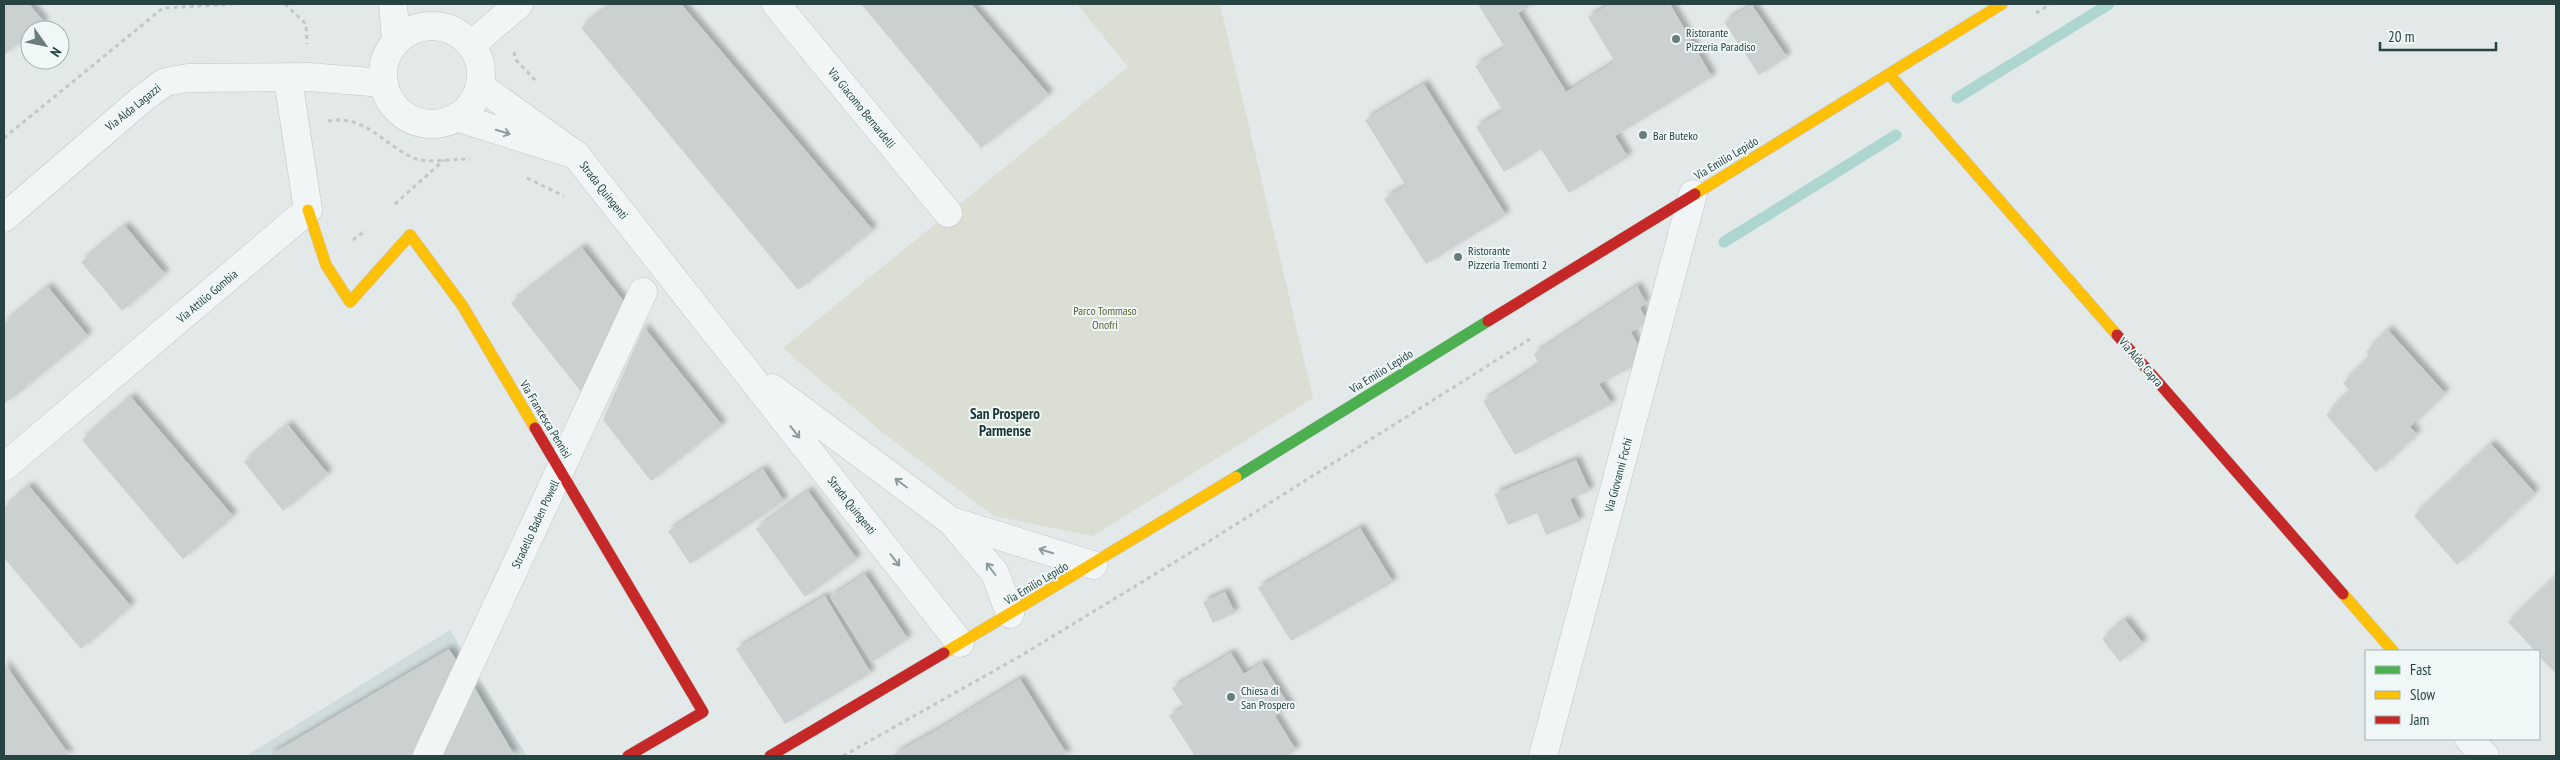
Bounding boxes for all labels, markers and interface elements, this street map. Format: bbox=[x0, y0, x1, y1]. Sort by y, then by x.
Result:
north arrow bbox=[20, 20, 70, 70]
scale bar bbox=[2380, 20, 2496, 52]
place label: Ristorante Pizzeria Paradiso bbox=[1686, 25, 1756, 54]
text: 20 m bbox=[2388, 27, 2414, 46]
marker: Ristorante Pizzeria Paradiso bbox=[1670, 33, 1682, 45]
text: N bbox=[46, 44, 66, 60]
street label: Via Giacomo Bernardelli bbox=[824, 64, 899, 151]
street label: Via Alda Lagazzi bbox=[101, 80, 164, 135]
one-way arrow bbox=[495, 127, 511, 137]
place label: Bar Buteko bbox=[1653, 128, 1698, 143]
marker: Bar Buteko bbox=[1637, 129, 1649, 141]
street label: Via Emilio Lepido bbox=[1691, 133, 1761, 183]
street label: Strada Quingenti bbox=[577, 158, 631, 222]
place label: Ristorante Pizzeria Tremonti 2 bbox=[1468, 243, 1547, 272]
marker: Ristorante Pizzeria Tremonti 2 bbox=[1452, 251, 1464, 263]
street label: Via Attilio Gombia bbox=[173, 266, 241, 326]
park label: Parco Tommaso Onofri bbox=[1073, 303, 1137, 332]
street label: Via Aldo Capra bbox=[2115, 334, 2166, 390]
street label: Via Emilio Lepido bbox=[1346, 346, 1415, 397]
street label: Via Francesca Pennisi bbox=[516, 376, 575, 461]
district label: San Prospero Parmense bbox=[970, 404, 1040, 440]
one-way arrow bbox=[790, 425, 800, 439]
street label: Via Giovanni Fochi bbox=[1601, 436, 1635, 515]
street label: Strada Quingenti bbox=[825, 473, 879, 537]
street label: Stradello Baden Powell bbox=[508, 477, 562, 571]
one-way arrow bbox=[894, 478, 908, 488]
one-way arrow bbox=[1038, 545, 1054, 555]
one-way arrow bbox=[890, 553, 901, 566]
street label: Via Emilio Lepido bbox=[1001, 558, 1071, 608]
one-way arrow bbox=[986, 562, 996, 576]
legend bbox=[2365, 650, 2540, 740]
text: Fast bbox=[2410, 660, 2431, 679]
place label: Chiesa di San Prospero bbox=[1241, 683, 1295, 712]
text: Slow bbox=[2410, 685, 2435, 704]
marker: Chiesa di San Prospero bbox=[1225, 691, 1237, 703]
text: Jam bbox=[2409, 710, 2429, 729]

